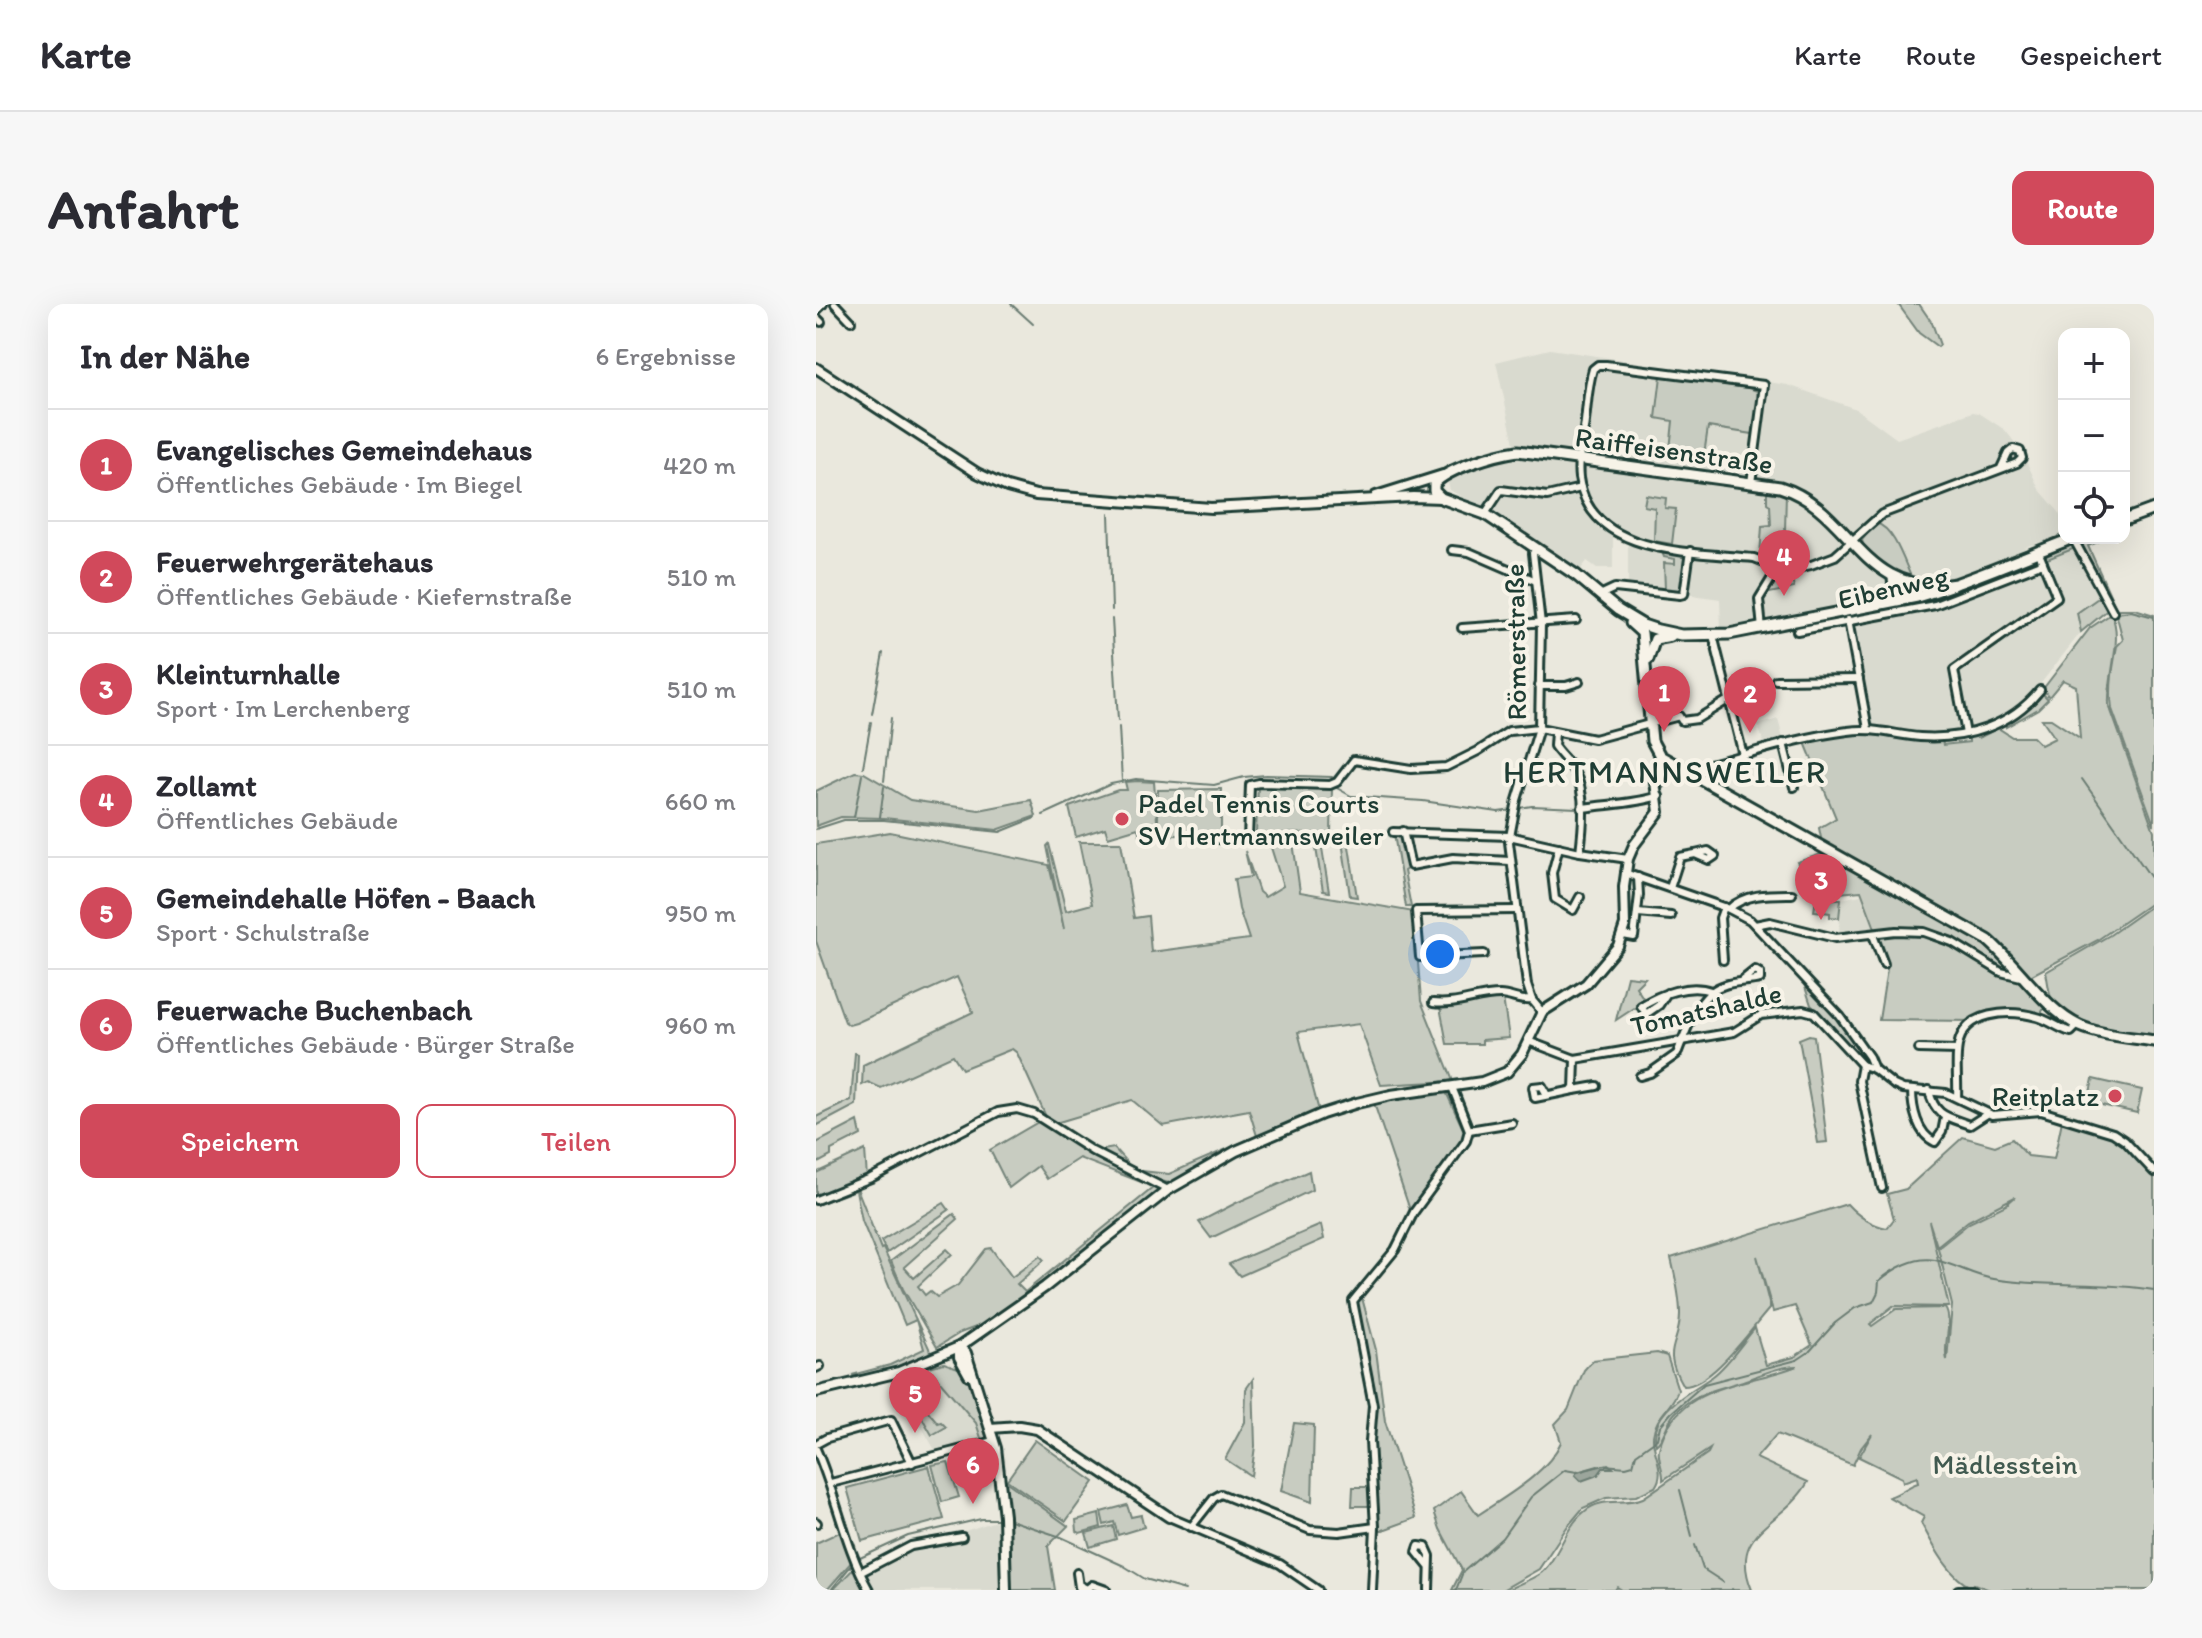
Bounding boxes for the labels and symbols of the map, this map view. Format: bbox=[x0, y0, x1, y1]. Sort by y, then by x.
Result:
street label: Raiffeisenstraße bbox=[1573, 419, 1775, 481]
pin: 4 bbox=[1758, 530, 1810, 596]
street label: Eibenweg bbox=[1834, 558, 1952, 616]
street label: Römerstraße bbox=[1497, 563, 1533, 721]
pin: 1 bbox=[1638, 666, 1690, 732]
pin: 2 bbox=[1724, 667, 1776, 733]
district label: HERTMANNSWEILER bbox=[1503, 753, 1827, 791]
place label: Padel Tennis Courts SV Hertmannsweiler bbox=[1138, 786, 1384, 852]
marker: Padel Tennis Courts SV Hertmannsweiler bbox=[1113, 810, 1131, 828]
pin: 3 bbox=[1795, 854, 1847, 920]
your location bbox=[1420, 934, 1460, 974]
street label: Tomatshalde bbox=[1627, 975, 1785, 1043]
place label: Reitplatz bbox=[1992, 1079, 2099, 1113]
marker: Reitplatz bbox=[2106, 1087, 2124, 1105]
pin: 5 bbox=[889, 1367, 941, 1433]
pin: 6 bbox=[947, 1438, 999, 1504]
park label: Mädlesstein bbox=[1932, 1447, 2078, 1481]

